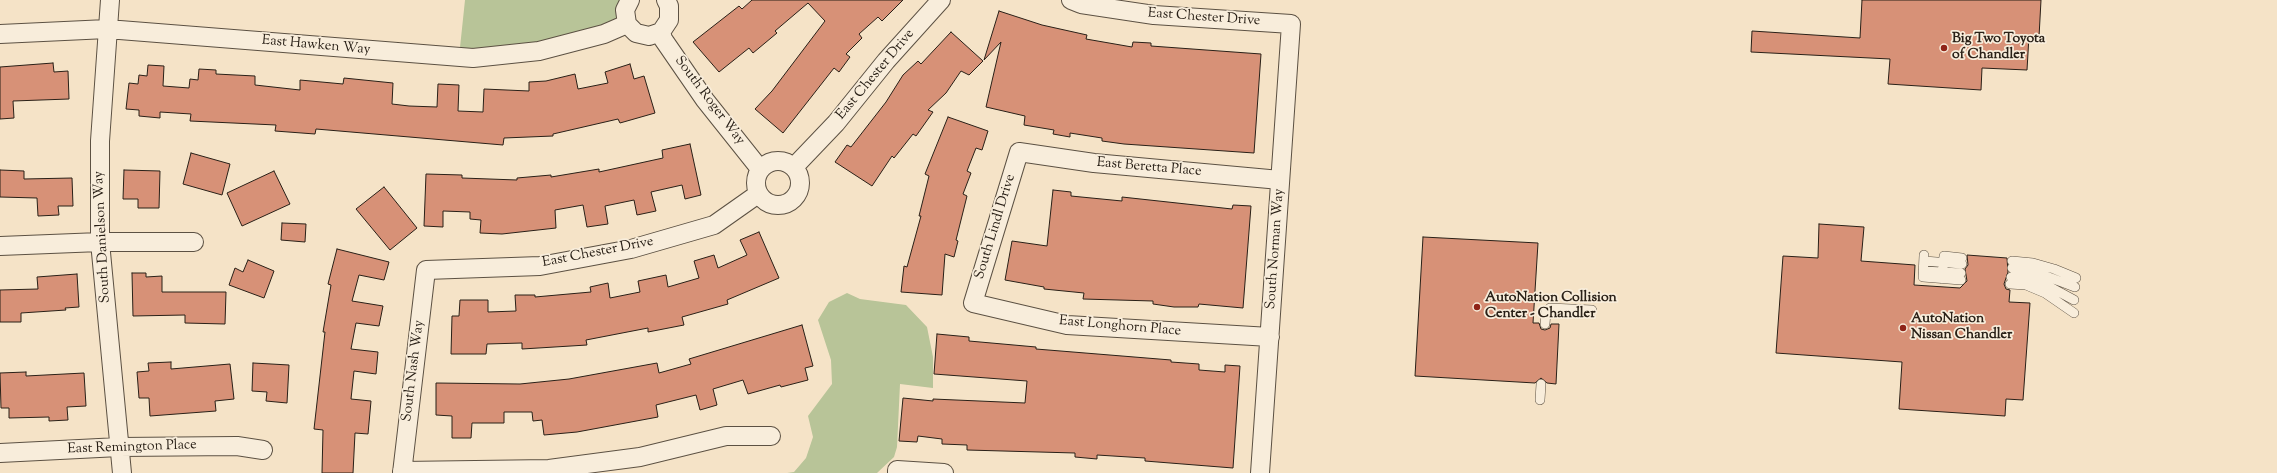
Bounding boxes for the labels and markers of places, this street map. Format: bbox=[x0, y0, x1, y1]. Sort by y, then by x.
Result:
place label: Big Two Toyota of Chandler bbox=[1952, 32, 2045, 64]
marker: Big Two Toyota of Chandler bbox=[1939, 43, 1949, 53]
place label: AutoNation Collision Center - Chandler bbox=[1485, 291, 1617, 324]
marker: AutoNation Collision Center - Chandler bbox=[1472, 302, 1482, 312]
place label: AutoNation Nissan Chandler bbox=[1911, 312, 2012, 344]
marker: AutoNation Nissan Chandler bbox=[1898, 323, 1908, 333]

